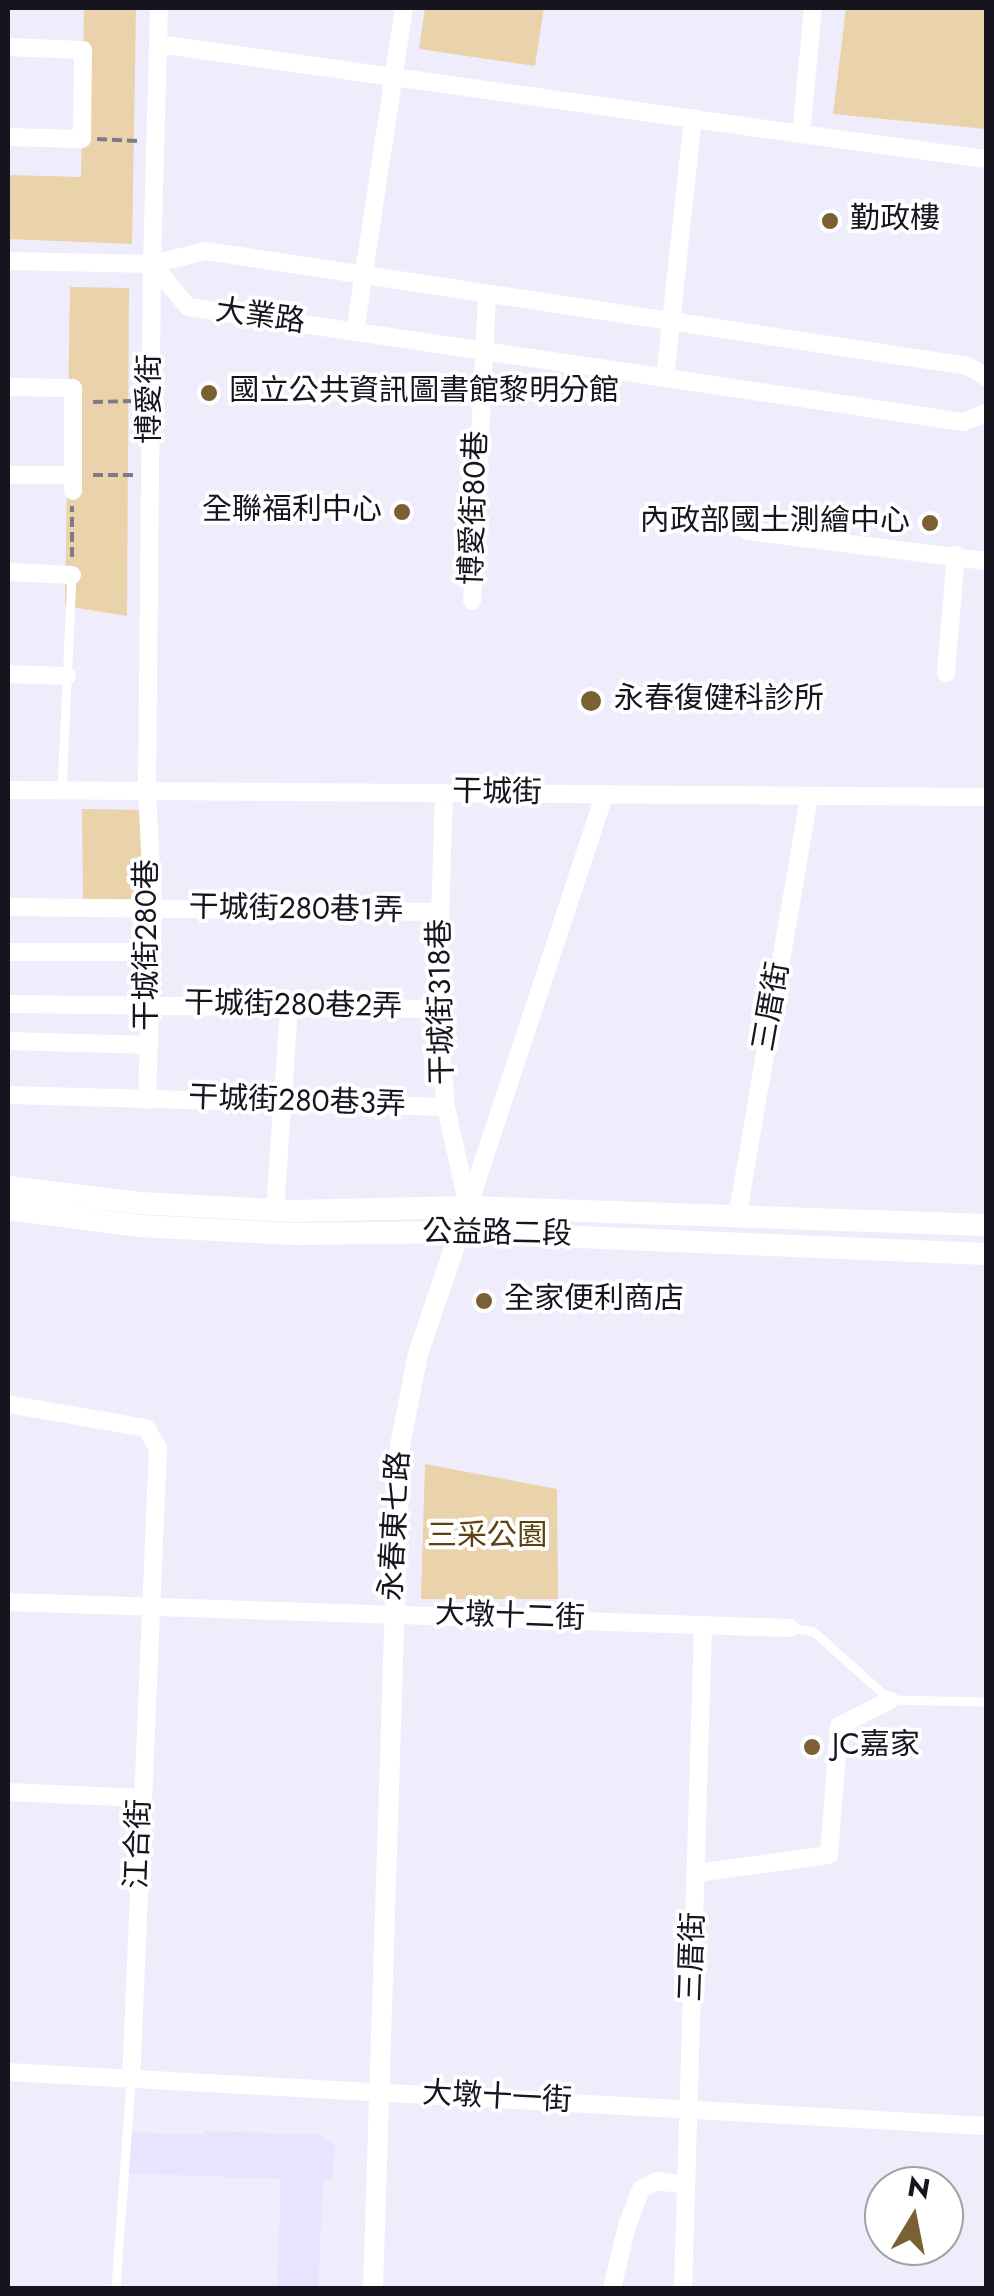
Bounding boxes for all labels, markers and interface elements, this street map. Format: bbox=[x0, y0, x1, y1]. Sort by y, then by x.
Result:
place label: 勤政樓 bbox=[850, 203, 940, 239]
marker: 勤政樓 bbox=[819, 210, 841, 232]
street label: 大業路 bbox=[213, 294, 307, 342]
street label: 博愛街 bbox=[134, 354, 170, 444]
place label: 國立公共資訊圖書館黎明分館 bbox=[229, 375, 619, 411]
marker: 國立公共資訊圖書館黎明分館 bbox=[198, 382, 220, 404]
street label: 博愛街80巷 bbox=[455, 430, 497, 586]
place label: 全聯福利中心 bbox=[202, 494, 382, 530]
marker: 全聯福利中心 bbox=[391, 501, 413, 523]
place label: 內政部國土測繪中心 bbox=[640, 505, 910, 541]
marker: 內政部國土測繪中心 bbox=[919, 512, 941, 534]
place label: 永春復健科診所 bbox=[614, 683, 824, 719]
marker: 永春復健科診所 bbox=[578, 688, 604, 714]
street label: 干城街 bbox=[452, 775, 542, 813]
street label: 干城街280巷 bbox=[131, 859, 167, 1031]
street label: 干城街280巷1弄 bbox=[188, 891, 404, 931]
street label: 干城街318巷 bbox=[424, 919, 462, 1085]
street label: 三厝街 bbox=[747, 960, 799, 1054]
street label: 干城街280巷2弄 bbox=[183, 987, 403, 1027]
street label: 干城街280巷3弄 bbox=[188, 1081, 406, 1125]
street label: 公益路二段 bbox=[422, 1216, 572, 1254]
place label: 全家便利商店 bbox=[504, 1283, 684, 1319]
marker: 全家便利商店 bbox=[473, 1290, 495, 1312]
street label: 永春東七路 bbox=[375, 1450, 419, 1602]
park label: 三采公園 bbox=[427, 1520, 547, 1556]
street label: 大墩十二街 bbox=[434, 1597, 586, 1639]
place label: JC嘉家 bbox=[832, 1729, 920, 1765]
marker: JC嘉家 bbox=[801, 1736, 823, 1758]
street label: 江合街 bbox=[120, 1798, 160, 1890]
street label: 三厝街 bbox=[674, 1911, 714, 2003]
street label: 大墩十一街 bbox=[421, 2077, 573, 2121]
north arrow bbox=[864, 2166, 964, 2266]
text: N bbox=[904, 2166, 933, 2210]

